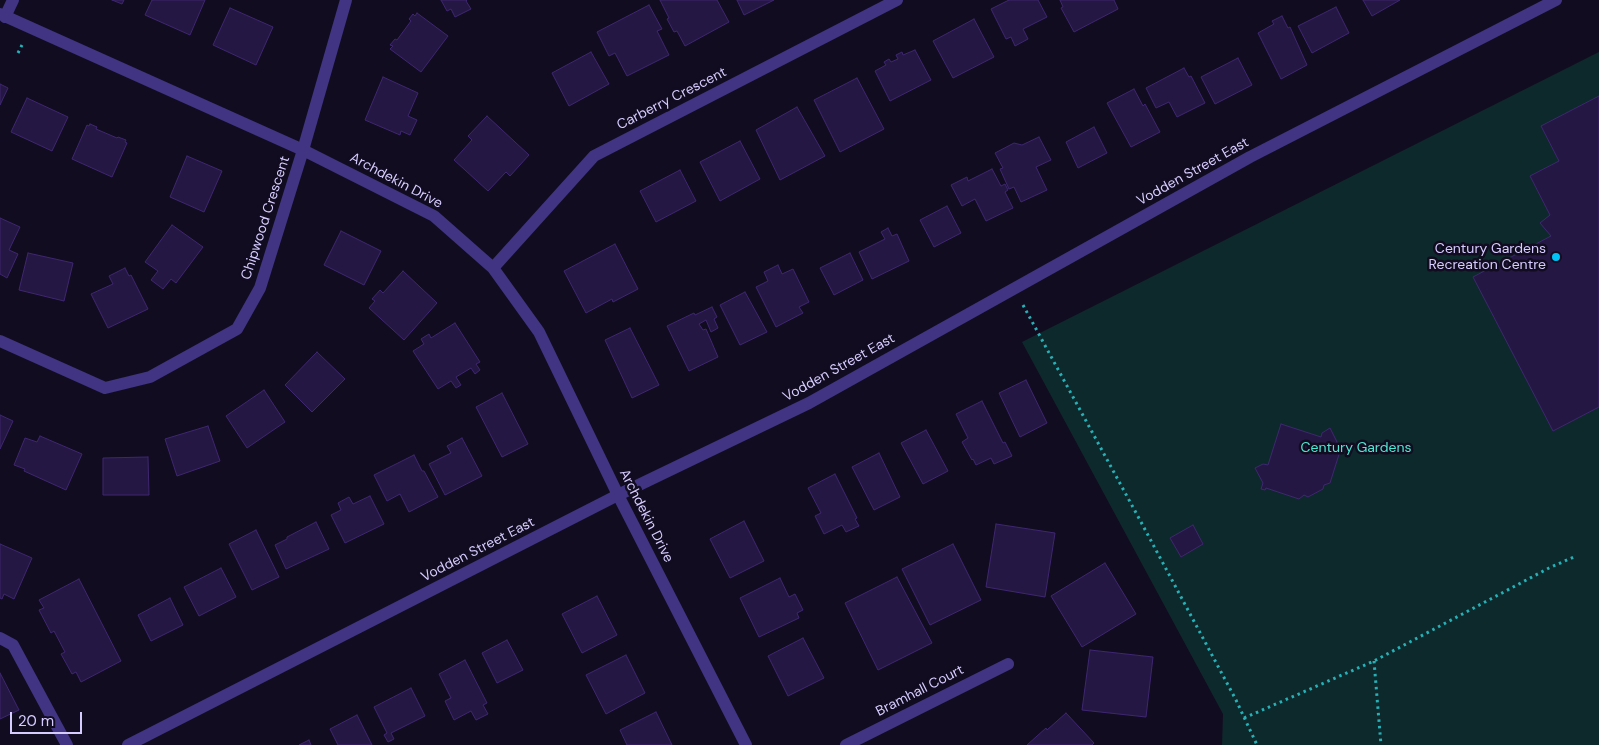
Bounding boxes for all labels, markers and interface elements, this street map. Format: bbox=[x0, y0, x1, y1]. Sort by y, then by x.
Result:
street label: Carberry Crescent bbox=[614, 64, 730, 134]
street label: Vodden Street East bbox=[1134, 134, 1252, 210]
street label: Archdekin Drive bbox=[347, 150, 445, 212]
street label: Chipwood Crescent bbox=[238, 154, 294, 282]
place label: Century Gardens Recreation Centre bbox=[1429, 241, 1546, 274]
marker: Century Gardens Recreation Centre bbox=[1550, 251, 1562, 263]
street label: Vodden Street East bbox=[780, 330, 898, 406]
park label: Century Gardens bbox=[1300, 440, 1412, 456]
street label: Archdekin Drive bbox=[615, 467, 677, 565]
street label: Vodden Street East bbox=[418, 514, 538, 586]
street label: Bramhall Court bbox=[873, 662, 967, 720]
scale bar bbox=[12, 702, 85, 734]
text: 20 m bbox=[18, 711, 54, 731]

